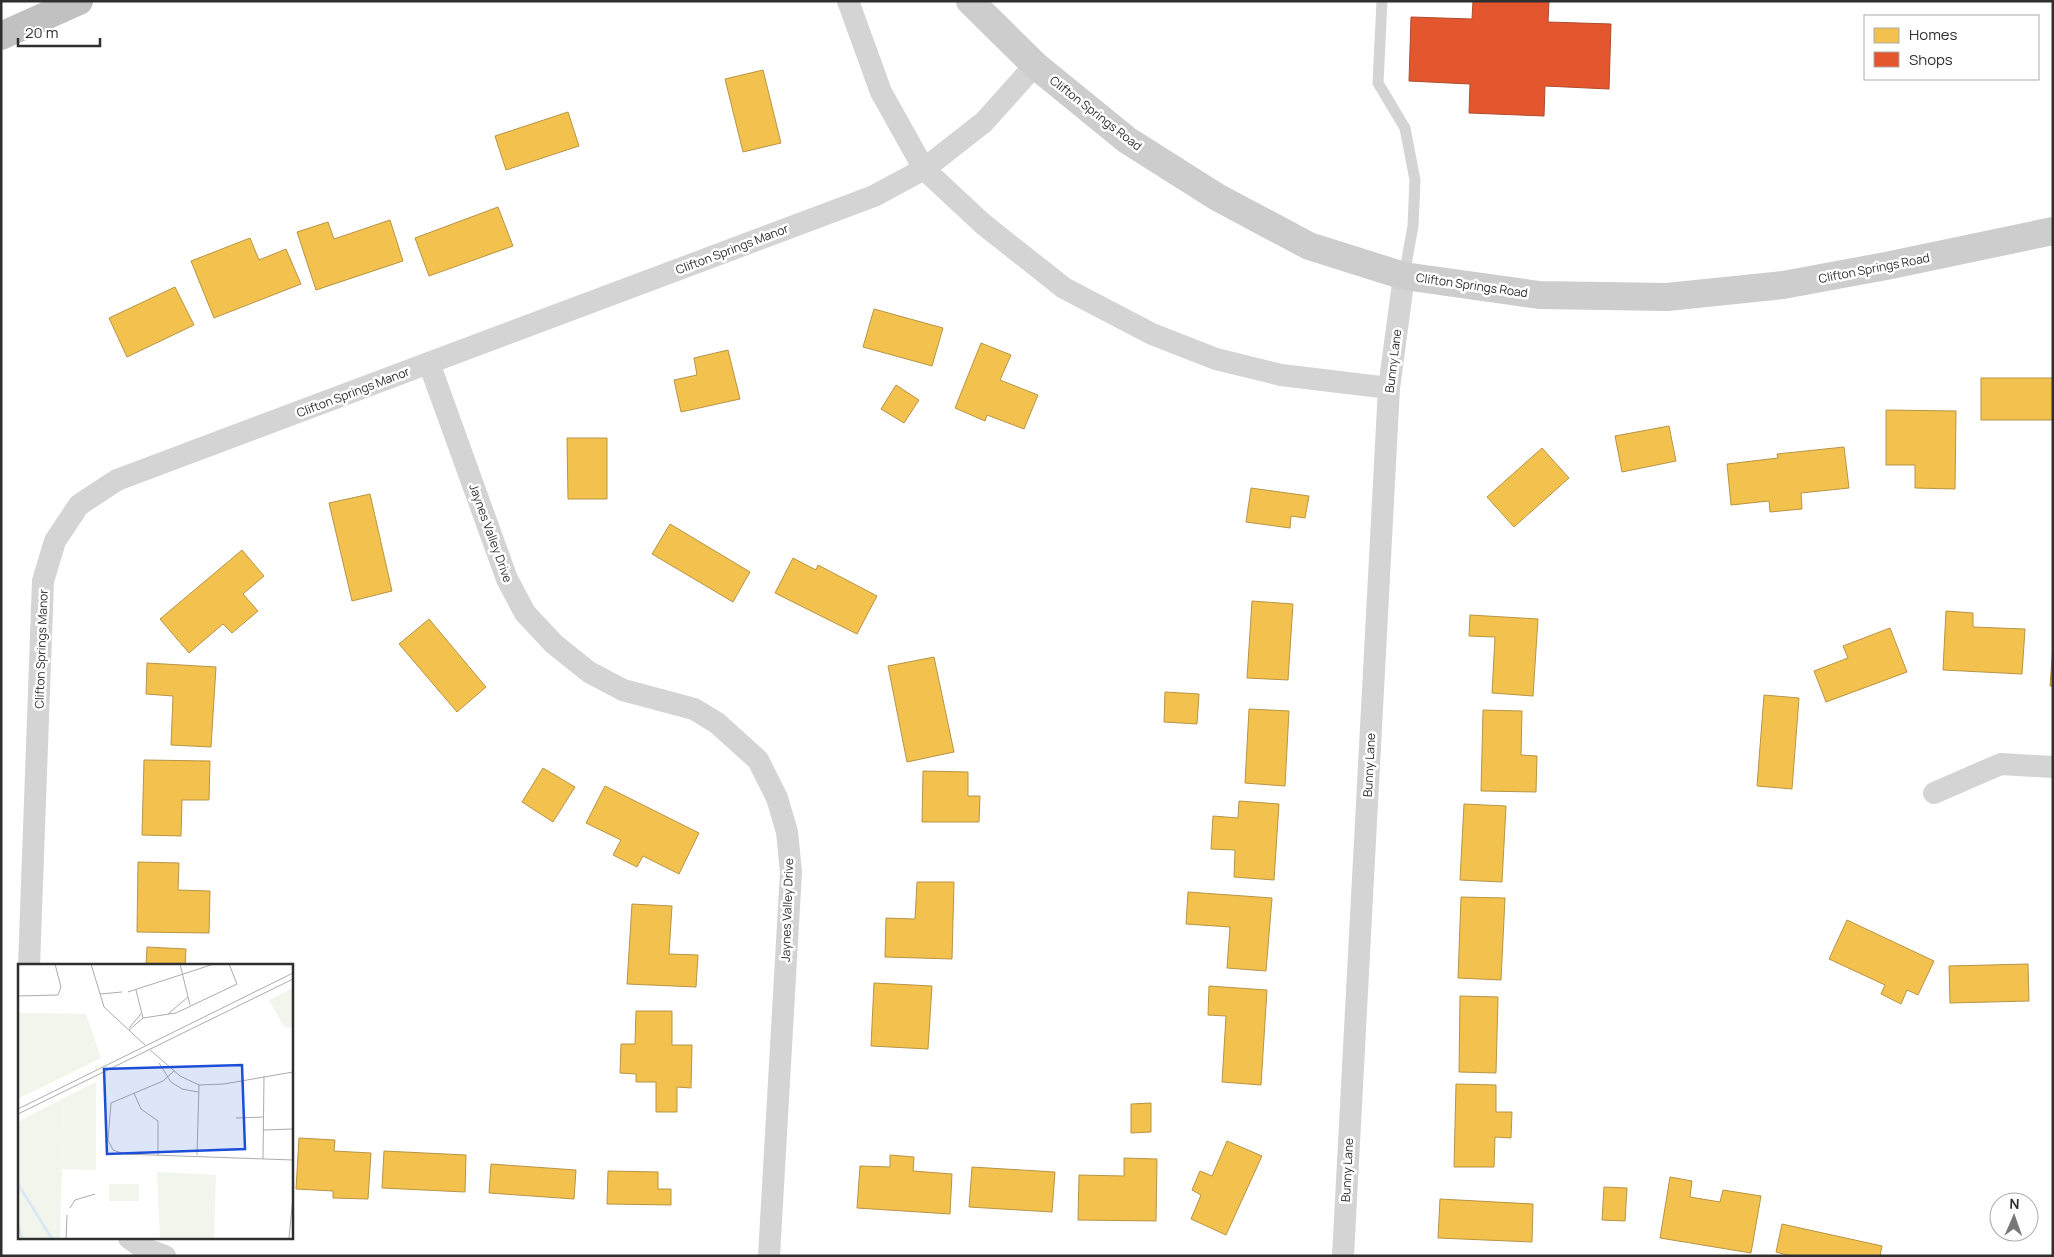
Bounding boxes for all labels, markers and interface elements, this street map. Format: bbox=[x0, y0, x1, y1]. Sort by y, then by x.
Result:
scale bar bbox=[18, 15, 100, 47]
legend bbox=[1864, 15, 2039, 80]
text: 20 m bbox=[25, 22, 58, 43]
text: Homes bbox=[1909, 24, 1958, 45]
text: Shops bbox=[1909, 49, 1953, 70]
street label: Clifton Springs Road bbox=[1046, 72, 1146, 154]
street label: Clifton Springs Manor bbox=[673, 219, 791, 278]
street label: Clifton Springs Road bbox=[1817, 249, 1931, 287]
street label: Clifton Springs Road bbox=[1415, 269, 1529, 301]
street label: Bunny Lane bbox=[1381, 328, 1405, 394]
street label: Clifton Springs Manor bbox=[294, 362, 412, 421]
street label: Jaynes Valley Drive bbox=[465, 481, 517, 585]
street label: Clifton Springs Manor bbox=[30, 588, 52, 709]
street label: Bunny Lane bbox=[1359, 733, 1379, 797]
street label: Jaynes Valley Drive bbox=[777, 858, 797, 962]
inset map bbox=[18, 964, 292, 1240]
street label: Bunny Lane bbox=[1337, 1138, 1357, 1202]
north arrow bbox=[1989, 1192, 2039, 1242]
text: N bbox=[2009, 1194, 2020, 1213]

